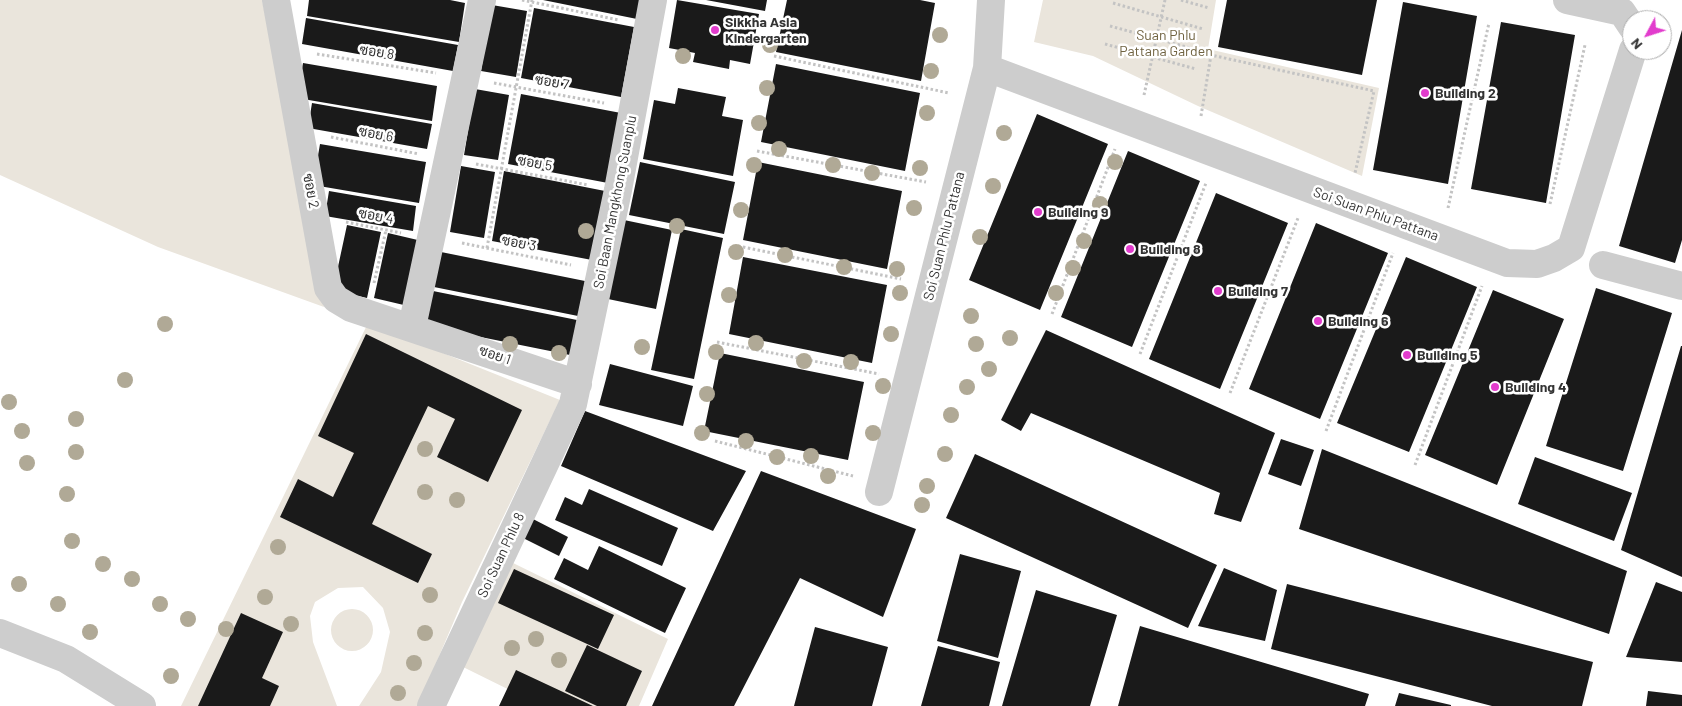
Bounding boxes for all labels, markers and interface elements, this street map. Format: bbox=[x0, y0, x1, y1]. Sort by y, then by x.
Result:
north arrow bbox=[1622, 10, 1672, 60]
place label: Sikkha Asia Kindergarten bbox=[725, 14, 807, 46]
marker: Sikkha Asia Kindergarten bbox=[709, 24, 721, 36]
park label: Suan Phlu Pattana Garden bbox=[1119, 27, 1213, 59]
text: N bbox=[1626, 35, 1645, 53]
street label: ซอย 8 bbox=[358, 41, 396, 63]
street label: ซอย 7 bbox=[534, 71, 570, 93]
place label: Building 2 bbox=[1435, 85, 1496, 101]
marker: Building 2 bbox=[1419, 87, 1431, 99]
street label: Soi Baan Mangkhong Suanplu bbox=[590, 114, 640, 290]
street label: ซอย 6 bbox=[357, 122, 395, 146]
street label: ซอย 5 bbox=[516, 152, 554, 174]
street label: Soi Suan Phlu Pattana bbox=[920, 170, 968, 302]
street label: ซอย 2 bbox=[299, 172, 323, 210]
street label: Soi Suan Phlu Pattana bbox=[1311, 184, 1441, 244]
street label: ซอย 4 bbox=[357, 204, 395, 228]
place label: Building 9 bbox=[1048, 204, 1108, 220]
marker: Building 9 bbox=[1032, 206, 1044, 218]
street label: ซอย 3 bbox=[500, 231, 538, 255]
place label: Building 8 bbox=[1140, 241, 1201, 257]
marker: Building 8 bbox=[1124, 243, 1136, 255]
place label: Building 7 bbox=[1228, 283, 1288, 299]
marker: Building 7 bbox=[1212, 285, 1224, 297]
place label: Building 6 bbox=[1328, 313, 1388, 329]
marker: Building 6 bbox=[1312, 315, 1324, 327]
street label: ซอย 1 bbox=[477, 342, 513, 368]
place label: Building 5 bbox=[1417, 347, 1477, 363]
marker: Building 5 bbox=[1401, 349, 1413, 361]
place label: Building 4 bbox=[1505, 379, 1566, 395]
marker: Building 4 bbox=[1489, 381, 1501, 393]
street label: Soi Suan Phlu 8 bbox=[474, 510, 528, 600]

